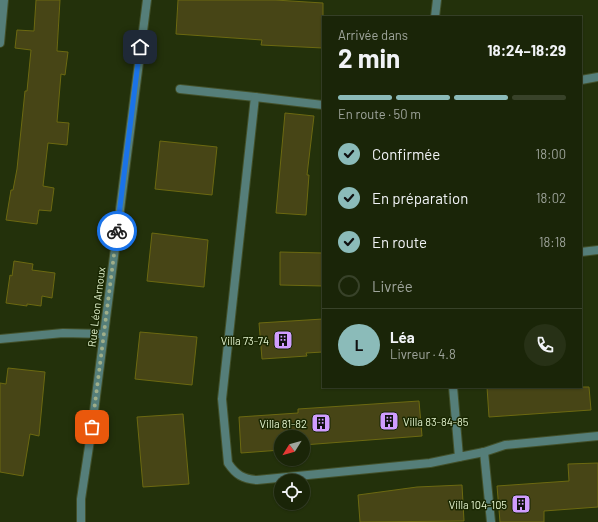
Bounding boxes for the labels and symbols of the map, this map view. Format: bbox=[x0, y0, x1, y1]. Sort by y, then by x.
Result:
pin bbox=[123, 30, 157, 64]
courier bbox=[97, 211, 137, 251]
street label: Rue Léon Arnoux bbox=[85, 266, 107, 348]
building icon: Villa 73-74 bbox=[272, 329, 294, 351]
place label: Villa 73-74 bbox=[221, 334, 269, 347]
pin bbox=[75, 410, 109, 444]
building icon: Villa 83-84-85 bbox=[378, 410, 400, 432]
building icon: Villa 81-82 bbox=[310, 412, 332, 434]
place label: Villa 83-84-85 bbox=[403, 415, 469, 428]
place label: Villa 81-82 bbox=[260, 417, 307, 430]
north arrow bbox=[274, 430, 310, 466]
building icon: Villa 104-105 bbox=[510, 493, 532, 515]
place label: Villa 104-105 bbox=[449, 498, 507, 511]

